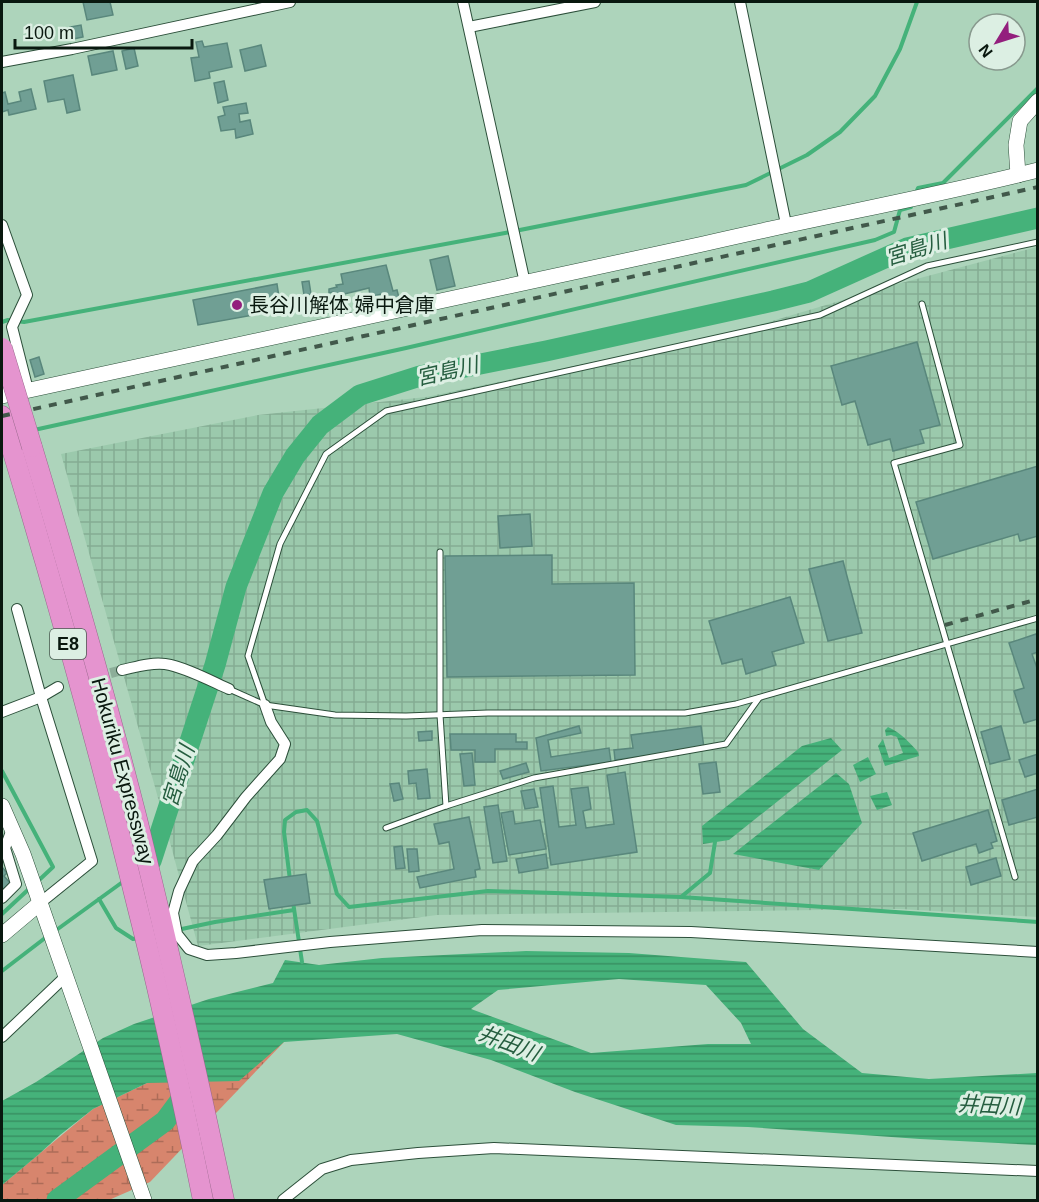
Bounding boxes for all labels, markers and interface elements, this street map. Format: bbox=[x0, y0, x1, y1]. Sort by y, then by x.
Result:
scale bar bbox=[15, 12, 192, 50]
north arrow bbox=[967, 12, 1027, 72]
text: 100 m bbox=[24, 23, 74, 43]
text: N bbox=[975, 41, 996, 61]
water label: 宮島川 bbox=[883, 228, 951, 269]
place label: 長谷川解体 婦中倉庫 bbox=[249, 294, 435, 316]
marker: 長谷川解体 婦中倉庫 bbox=[230, 298, 244, 312]
water label: 宮島川 bbox=[414, 352, 482, 389]
road number: E8 bbox=[50, 629, 86, 659]
street label: Hokuriku Expressway bbox=[87, 675, 159, 867]
water label: 宮島川 bbox=[158, 741, 199, 809]
water label: 井田川 bbox=[475, 1021, 544, 1066]
water label: 井田川 bbox=[957, 1092, 1023, 1118]

